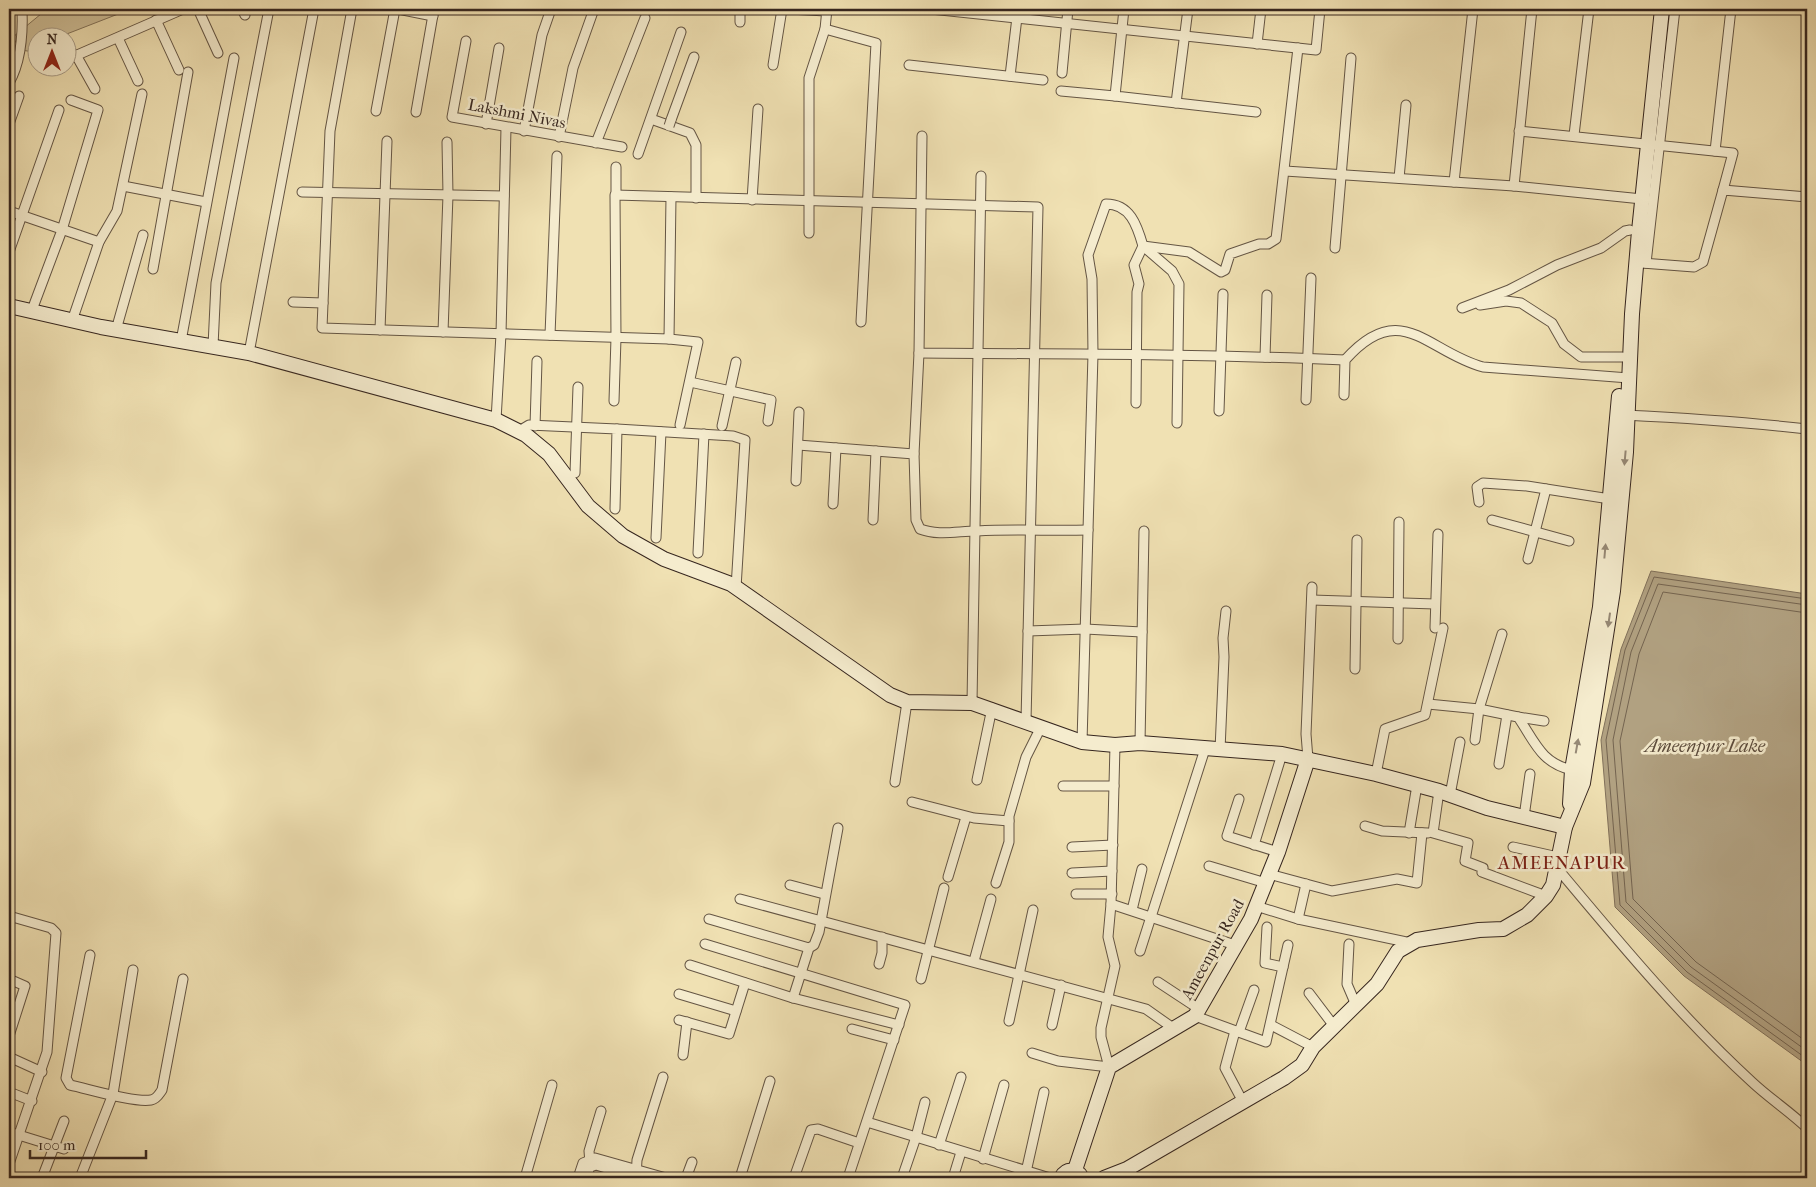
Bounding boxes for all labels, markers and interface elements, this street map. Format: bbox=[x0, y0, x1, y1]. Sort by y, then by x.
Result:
north arrow bbox=[28, 28, 78, 78]
text: N bbox=[47, 31, 58, 48]
street label: Lakshmi Nivas bbox=[466, 95, 567, 132]
one-way arrow bbox=[1621, 451, 1629, 467]
one-way arrow bbox=[1602, 542, 1610, 558]
one-way arrow bbox=[1605, 612, 1613, 628]
water label: Ameenpur Lake bbox=[1643, 736, 1766, 757]
one-way arrow bbox=[1573, 738, 1581, 754]
district label: AMEENAPUR bbox=[1497, 852, 1626, 874]
street label: Ameenpur Road bbox=[1176, 895, 1248, 1004]
scale bar bbox=[30, 1127, 146, 1159]
text: 100 m bbox=[38, 1136, 76, 1154]

